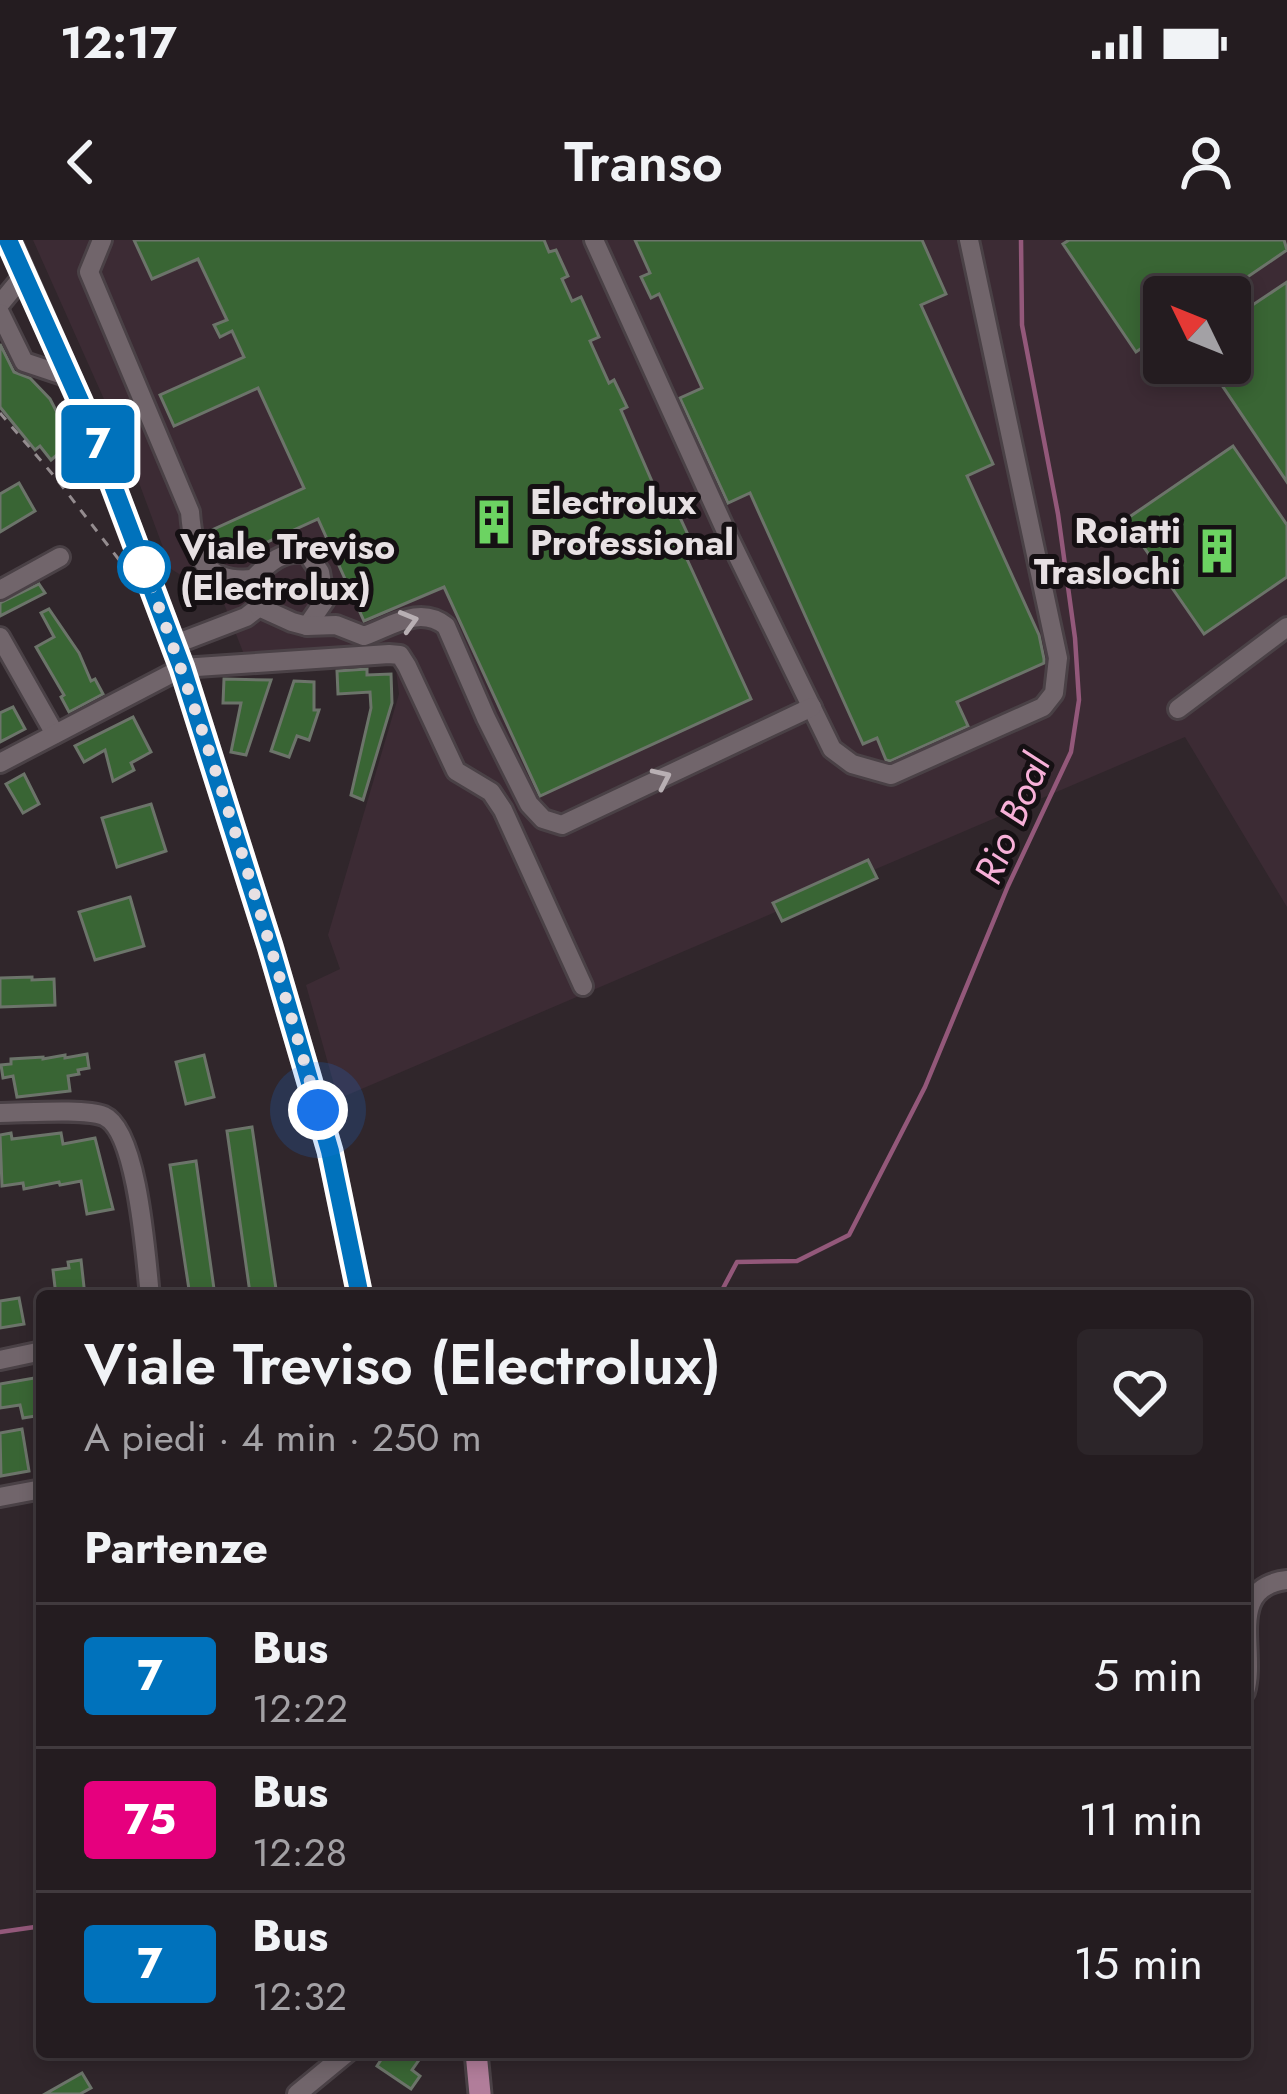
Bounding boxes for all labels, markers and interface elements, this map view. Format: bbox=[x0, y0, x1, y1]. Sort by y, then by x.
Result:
text: 12:17 bbox=[60, 10, 177, 75]
text: Transo bbox=[564, 123, 723, 201]
icon: back bbox=[48, 129, 114, 195]
icon: person bbox=[1173, 129, 1239, 195]
north arrow bbox=[1143, 276, 1251, 384]
map controls bbox=[1143, 276, 1251, 384]
line badge: 7 bbox=[59, 405, 137, 483]
text: 7 bbox=[85, 413, 111, 474]
place label: Electrolux Professional bbox=[530, 475, 734, 568]
building icon: Electrolux Professional bbox=[469, 497, 519, 547]
place label: Roiatti Traslochi bbox=[1034, 504, 1181, 597]
place label: Viale Treviso (Electrolux) bbox=[179, 520, 395, 613]
building icon: Roiatti Traslochi bbox=[1192, 526, 1242, 576]
marker: Viale Treviso (Electrolux) bbox=[119, 542, 169, 592]
one-way arrow bbox=[398, 610, 419, 635]
water label: Rio Boal bbox=[959, 743, 1066, 893]
one-way arrow bbox=[650, 769, 671, 792]
your location bbox=[288, 1080, 348, 1140]
text: Viale Treviso (Electrolux) bbox=[84, 1323, 721, 1405]
button: heart bbox=[1077, 1329, 1203, 1455]
text: A piedi · 4 min · 250 m bbox=[84, 1409, 482, 1466]
text: Partenze bbox=[84, 1515, 268, 1580]
text: Bus bbox=[252, 1615, 328, 1680]
text: 5 min bbox=[1094, 1643, 1203, 1708]
text: 7 bbox=[137, 1645, 163, 1706]
text: 12:22 bbox=[252, 1680, 348, 1737]
text: Bus bbox=[252, 1759, 328, 1824]
text: 11 min bbox=[1079, 1787, 1203, 1852]
text: 75 bbox=[124, 1789, 176, 1850]
text: 12:28 bbox=[252, 1824, 347, 1881]
text: Bus bbox=[252, 1903, 328, 1968]
text: 15 min bbox=[1073, 1931, 1203, 1996]
text: 7 bbox=[137, 1933, 163, 1994]
text: 12:32 bbox=[252, 1968, 347, 2025]

